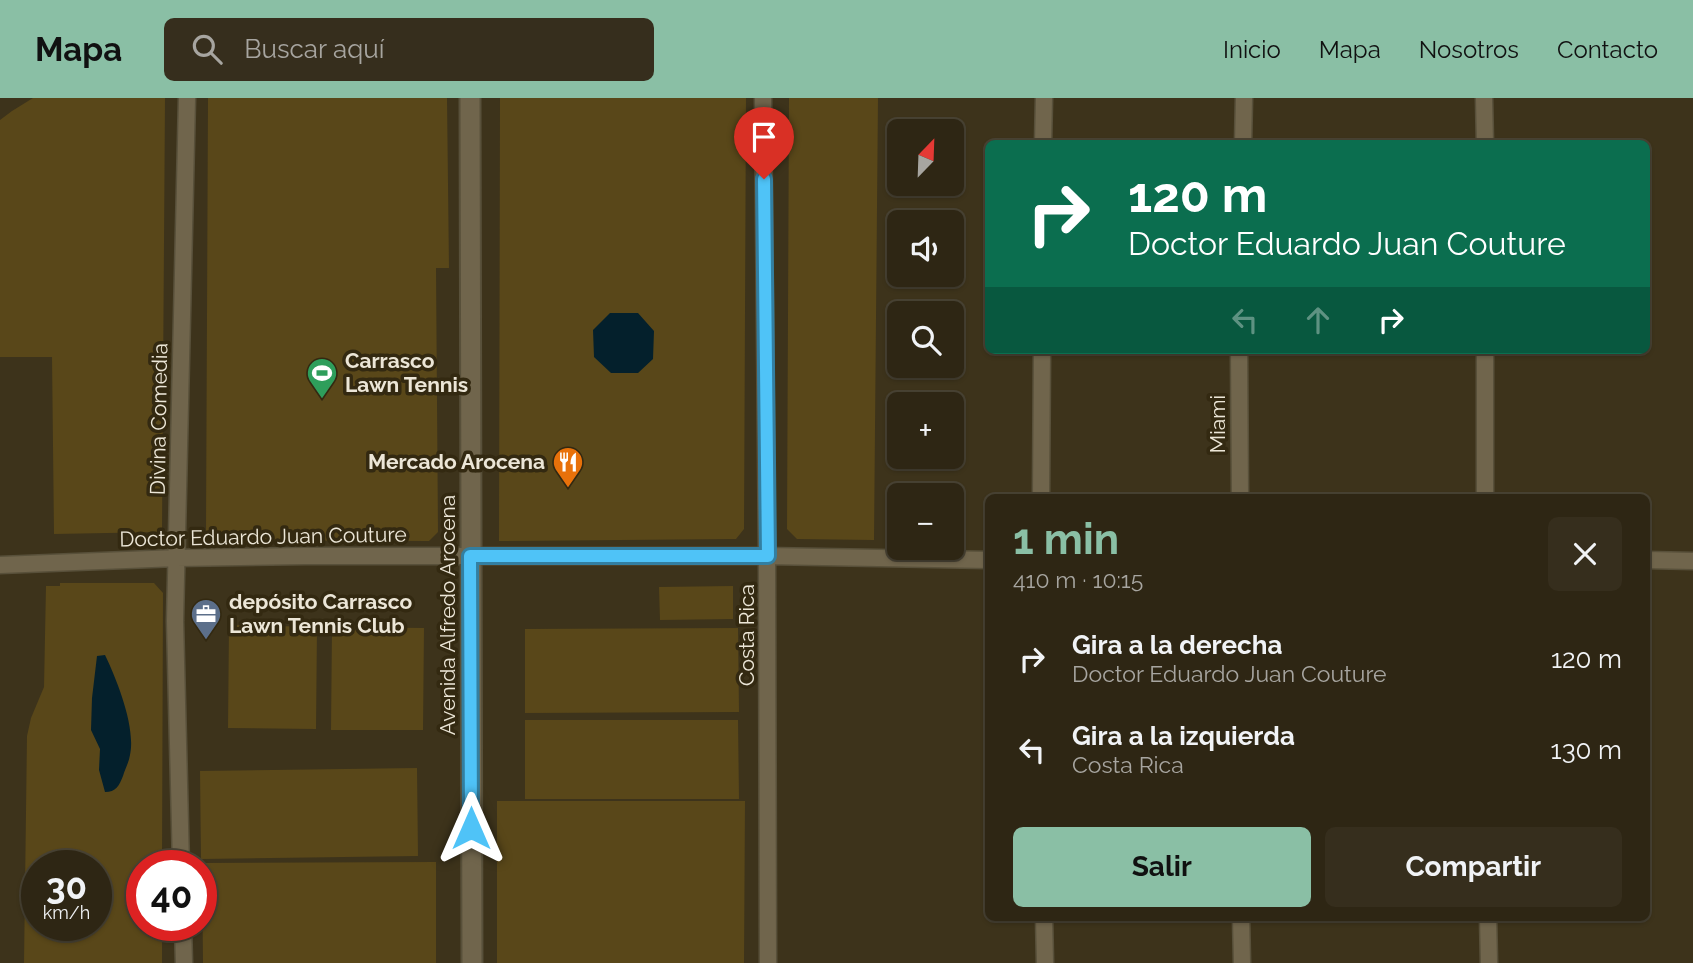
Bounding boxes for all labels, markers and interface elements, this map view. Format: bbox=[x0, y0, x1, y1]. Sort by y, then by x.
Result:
search box bbox=[164, 18, 654, 81]
text: Mapa bbox=[35, 30, 122, 69]
icon: search bbox=[188, 30, 226, 68]
text: Buscar aquí bbox=[244, 34, 384, 64]
text: Inicio bbox=[1223, 35, 1281, 64]
text: Mapa bbox=[1319, 35, 1381, 64]
text: Nosotros bbox=[1419, 35, 1519, 64]
text: Contacto bbox=[1557, 35, 1658, 64]
pin bbox=[734, 107, 794, 179]
icon: arrive bbox=[745, 118, 783, 156]
north arrow bbox=[887, 119, 964, 196]
map controls bbox=[887, 119, 964, 560]
text: 120 m bbox=[1128, 166, 1267, 223]
icon: right bbox=[1013, 168, 1104, 259]
button: sound bbox=[887, 210, 964, 287]
text: Doctor Eduardo Juan Couture bbox=[1128, 225, 1566, 262]
button: search bbox=[887, 301, 964, 378]
icon: left bbox=[1226, 301, 1264, 339]
icon: ahead bbox=[1299, 301, 1337, 339]
icon: right bbox=[1372, 301, 1410, 339]
street label: Divina Comedia bbox=[145, 343, 172, 495]
place label: Carrasco Lawn Tennis bbox=[345, 348, 468, 397]
sports icon: Carrasco Lawn Tennis bbox=[305, 356, 339, 400]
button: + bbox=[887, 392, 964, 469]
street label: Miami bbox=[1205, 395, 1230, 453]
restaurant icon: Mercado Arocena bbox=[551, 445, 585, 489]
place label: Mercado Arocena bbox=[368, 449, 545, 474]
button: − bbox=[887, 483, 964, 560]
street label: Avenida Alfredo Arocena bbox=[435, 495, 460, 735]
text: 1 min bbox=[1013, 515, 1119, 564]
button: close bbox=[1548, 517, 1622, 591]
street label: Doctor Eduardo Juan Couture bbox=[119, 521, 407, 552]
text: 410 m · 10:15 bbox=[1013, 566, 1143, 593]
street label: Costa Rica bbox=[734, 584, 759, 686]
place label: depósito Carrasco Lawn Tennis Club bbox=[229, 589, 412, 638]
office icon: depósito Carrasco Lawn Tennis Club bbox=[189, 597, 223, 641]
text: Gira a la derecha bbox=[1072, 630, 1282, 660]
icon: right bbox=[1013, 640, 1051, 678]
text: 120 m bbox=[1551, 644, 1622, 674]
text: Doctor Eduardo Juan Couture bbox=[1072, 660, 1387, 687]
text: Gira a la izquierda bbox=[1072, 721, 1295, 751]
icon: left bbox=[1013, 731, 1051, 769]
text: 130 m bbox=[1551, 735, 1622, 765]
text: Costa Rica bbox=[1072, 751, 1184, 778]
position arrow bbox=[434, 791, 508, 865]
button: Salir bbox=[1013, 827, 1311, 907]
button: Compartir bbox=[1325, 827, 1622, 907]
speed limit sign: 40 bbox=[126, 850, 217, 941]
text: 30 bbox=[46, 866, 87, 907]
text: km/h bbox=[43, 902, 90, 923]

